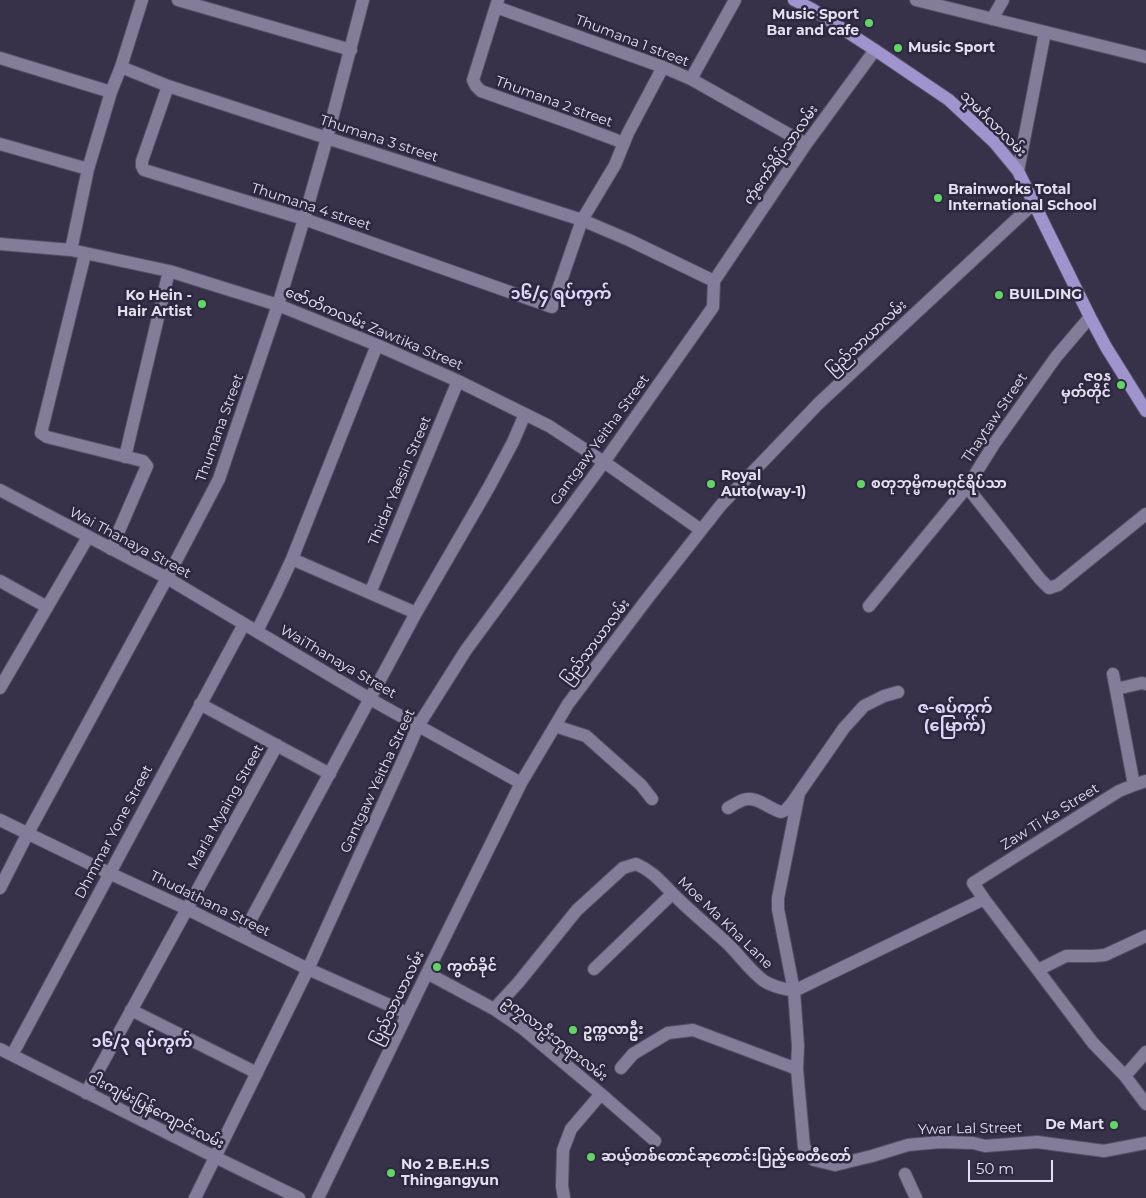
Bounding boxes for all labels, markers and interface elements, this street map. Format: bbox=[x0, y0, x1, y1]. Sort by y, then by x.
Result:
place label: Music Sport Bar and cafe bbox=[767, 7, 859, 40]
street label: Thumana 1 street bbox=[573, 12, 691, 70]
marker: Music Sport Bar and cafe bbox=[863, 17, 875, 29]
place label: Music Sport bbox=[908, 40, 995, 56]
marker: Music Sport bbox=[892, 42, 904, 54]
street label: Thumana 2 street bbox=[493, 73, 615, 131]
street label: သုမင်္ဂလာလမ်း bbox=[956, 87, 1030, 161]
street label: ကံ့ကော်ရိပ်သာလမ်း bbox=[740, 102, 822, 208]
street label: Thumana 3 street bbox=[318, 112, 440, 166]
street label: Thumana 4 street bbox=[249, 180, 373, 234]
place label: Brainworks Total International School bbox=[948, 182, 1097, 214]
marker: Brainworks Total International School bbox=[932, 192, 944, 204]
street label: ဇော်တိကလမ်း Zawtika Street bbox=[283, 284, 465, 374]
district label: ၁၆/၄ ရပ်ကွက် bbox=[511, 284, 611, 304]
place label: BUILDING bbox=[1009, 287, 1082, 303]
place label: Ko Hein - Hair Artist bbox=[117, 288, 192, 321]
marker: BUILDING bbox=[993, 289, 1005, 301]
street label: ပြည်သာယာလမ်း bbox=[824, 297, 910, 379]
marker: Ko Hein - Hair Artist bbox=[196, 298, 208, 310]
place label: ဇဝန မှတ်တိုင် bbox=[1061, 369, 1111, 402]
street label: Thaytaw Street bbox=[959, 370, 1031, 466]
street label: Gantgaw Yeitha Street bbox=[547, 371, 653, 509]
street label: Thumana Street bbox=[193, 372, 247, 484]
marker: ဇဝန မှတ်တိုင် bbox=[1115, 379, 1127, 391]
street label: Thidar Yaesin Street bbox=[365, 414, 435, 548]
place label: Royal Auto(way-1) bbox=[721, 468, 806, 501]
place label: စတုဘုမ္မိကမဂ္ဂင်ရိပ်သာ bbox=[871, 476, 1007, 492]
marker: Royal Auto(way-1) bbox=[705, 478, 717, 490]
marker: စတုဘုမ္မိကမဂ္ဂင်ရိပ်သာ bbox=[855, 478, 867, 490]
street label: Wai Thanaya Street bbox=[66, 504, 194, 582]
street label: ပြည်သာယာလမ်း bbox=[558, 596, 634, 688]
street label: WaiThanaya Street bbox=[277, 622, 399, 702]
district label: ဇ-ရပ်ကွက် (မြောက်) bbox=[917, 698, 993, 736]
street label: Gantgaw Yeitha Street bbox=[337, 706, 419, 856]
street label: Marla Myaing Street bbox=[185, 741, 267, 873]
street label: Dhmmar Yone Street bbox=[72, 762, 156, 902]
street label: Zaw Ti Ka Street bbox=[998, 780, 1102, 854]
street label: Thudathana Street bbox=[147, 868, 273, 940]
street label: Moe Ma Kha Lane bbox=[674, 873, 776, 973]
street label: ပြည်သာယာလမ်း bbox=[368, 948, 428, 1048]
place label: ကွတ်ခိုင် bbox=[447, 959, 497, 975]
marker: ကွတ်ခိုင် bbox=[431, 961, 443, 973]
street label: ဥကၠလာဦးဘုရားလမ်း bbox=[499, 993, 611, 1085]
place label: ဥက္ကလာဦး bbox=[583, 1022, 644, 1038]
marker: ဥက္ကလာဦး bbox=[567, 1024, 579, 1036]
district label: ၁၆/၃ ရပ်ကွက် bbox=[92, 1032, 192, 1052]
street label: ငါးကျမ်းပြန်ကျောင်းလမ်း bbox=[85, 1069, 227, 1153]
place label: De Mart bbox=[1045, 1117, 1104, 1133]
marker: De Mart bbox=[1108, 1119, 1120, 1131]
street label: Ywar Lal Street bbox=[918, 1120, 1022, 1138]
place label: ဆယ့်တစ်တောင်ဆုတောင်းပြည့်စေတီတော် bbox=[601, 1149, 851, 1165]
scale bar bbox=[971, 1150, 1056, 1182]
marker: ဆယ့်တစ်တောင်ဆုတောင်းပြည့်စေတီတော် bbox=[585, 1151, 597, 1163]
place label: No 2 B.E.H.S Thingangyun bbox=[401, 1157, 499, 1190]
text: 50 m bbox=[976, 1159, 1014, 1178]
marker: No 2 B.E.H.S Thingangyun bbox=[385, 1167, 397, 1179]

